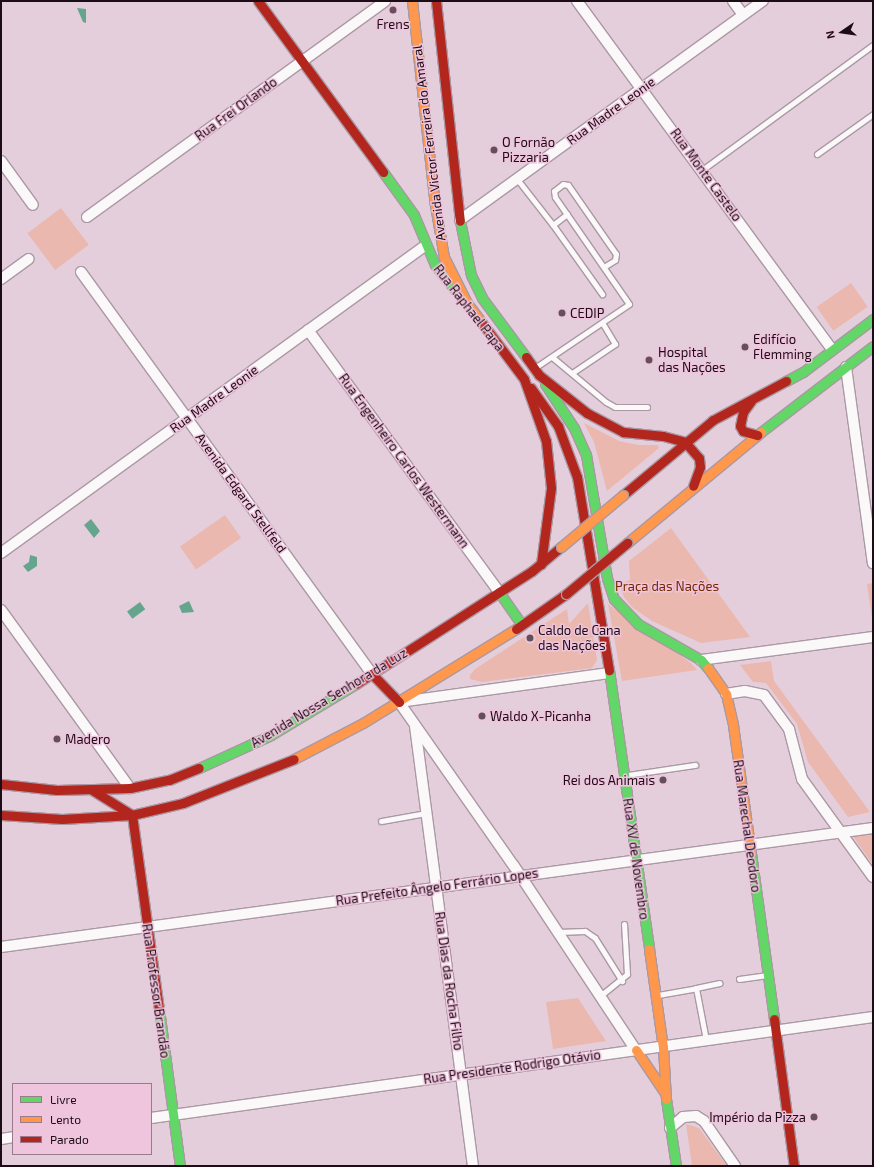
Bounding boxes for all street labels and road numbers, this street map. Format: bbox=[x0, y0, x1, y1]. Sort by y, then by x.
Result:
street label: Avenida Victor Ferreira do Amaral bbox=[409, 44, 449, 242]
street label: Rua Frei Orlando bbox=[192, 74, 280, 144]
street label: Rua Madre Leonie bbox=[564, 74, 658, 148]
street label: Rua Monte Castelo bbox=[667, 126, 745, 224]
street label: Rua Raphael Papa bbox=[430, 261, 508, 355]
street label: Rua Madre Leonie bbox=[167, 362, 261, 436]
street label: Rua Engenheiro Carlos Westermann bbox=[335, 371, 473, 551]
street label: Avenida Edgard Stellfeld bbox=[192, 430, 290, 556]
street label: Avenida Nossa Senhora da Luz bbox=[248, 645, 410, 751]
street label: Rua Marechal Deodoro bbox=[730, 759, 764, 893]
street label: Rua XV de Novembro bbox=[620, 797, 652, 921]
street label: Rua Prefeito Ângelo Ferrário Lopes bbox=[335, 865, 539, 909]
street label: Rua Dias da Rocha Filho bbox=[432, 911, 466, 1051]
street label: Rua Professor Brandão bbox=[139, 923, 173, 1059]
street label: Rua Presidente Rodrigo Otávio bbox=[422, 1047, 602, 1087]

